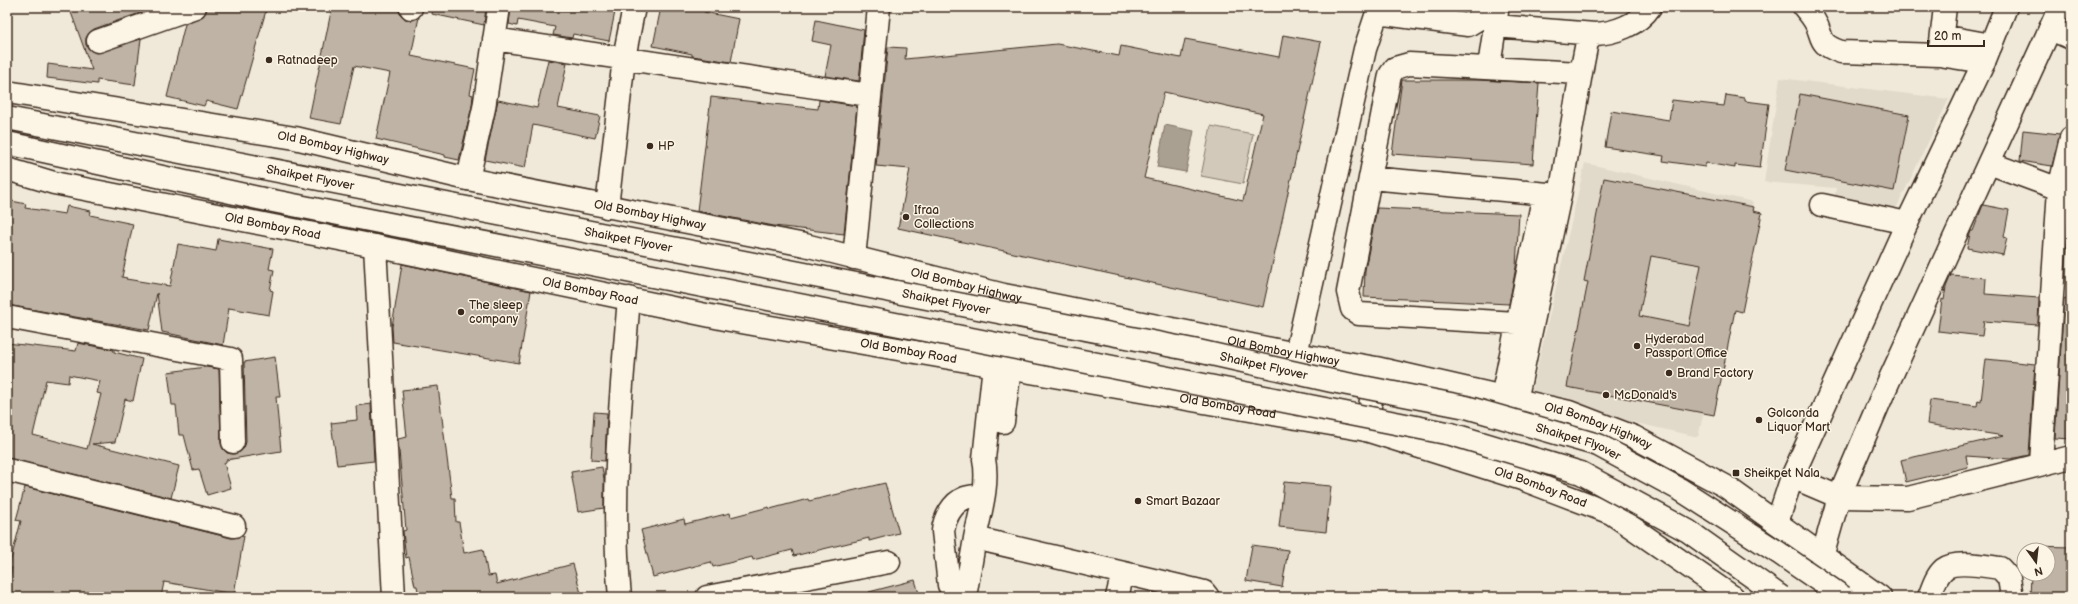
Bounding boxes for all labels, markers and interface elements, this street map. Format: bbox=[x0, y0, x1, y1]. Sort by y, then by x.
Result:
scale bar bbox=[1928, 22, 1984, 48]
text: 20 m bbox=[1934, 29, 1961, 44]
place label: Ratnadeep bbox=[277, 53, 338, 68]
marker: Ratnadeep bbox=[264, 55, 274, 65]
street label: Old Bombay Highway bbox=[276, 128, 391, 168]
place label: HP bbox=[658, 139, 675, 154]
marker: HP bbox=[645, 141, 655, 151]
street label: Shaikpet Flyover bbox=[265, 162, 356, 194]
street label: Old Bombay Highway bbox=[593, 197, 708, 234]
place label: Ifraa Collections bbox=[914, 203, 974, 232]
street label: Old Bombay Road bbox=[223, 210, 322, 243]
marker: Ifraa Collections bbox=[901, 212, 911, 222]
street label: Shaikpet Flyover bbox=[583, 224, 674, 256]
street label: Old Bombay Highway bbox=[909, 265, 1023, 306]
street label: Old Bombay Road bbox=[541, 274, 639, 309]
street label: Shaikpet Flyover bbox=[901, 286, 992, 318]
place label: The sleep company bbox=[469, 298, 523, 327]
marker: The sleep company bbox=[456, 307, 466, 317]
place label: Hyderabad Passport Office bbox=[1645, 332, 1727, 361]
street label: Old Bombay Highway bbox=[1226, 333, 1341, 370]
street label: Old Bombay Road bbox=[859, 336, 958, 367]
marker: Hyderabad Passport Office bbox=[1632, 341, 1642, 351]
street label: Shaikpet Flyover bbox=[1218, 349, 1310, 383]
place label: Brand Factory bbox=[1677, 366, 1754, 381]
marker: Brand Factory bbox=[1664, 368, 1674, 378]
place label: McDonald's bbox=[1614, 388, 1677, 403]
marker: McDonald's bbox=[1601, 390, 1611, 400]
street label: Old Bombay Road bbox=[1178, 391, 1277, 422]
street label: Old Bombay Highway bbox=[1543, 400, 1655, 453]
place label: Golconda Liquor Mart bbox=[1767, 406, 1830, 435]
marker: Golconda Liquor Mart bbox=[1754, 415, 1764, 425]
street label: Shaikpet Flyover bbox=[1534, 420, 1624, 464]
street label: Old Bombay Road bbox=[1492, 464, 1589, 511]
place label: Sheikpet Nala bbox=[1744, 466, 1820, 481]
marker: Sheikpet Nala bbox=[1731, 468, 1741, 478]
place label: Smart Bazaar bbox=[1146, 494, 1221, 509]
marker: Smart Bazaar bbox=[1133, 496, 1143, 506]
north arrow bbox=[2016, 542, 2056, 582]
text: N bbox=[2033, 564, 2044, 579]

